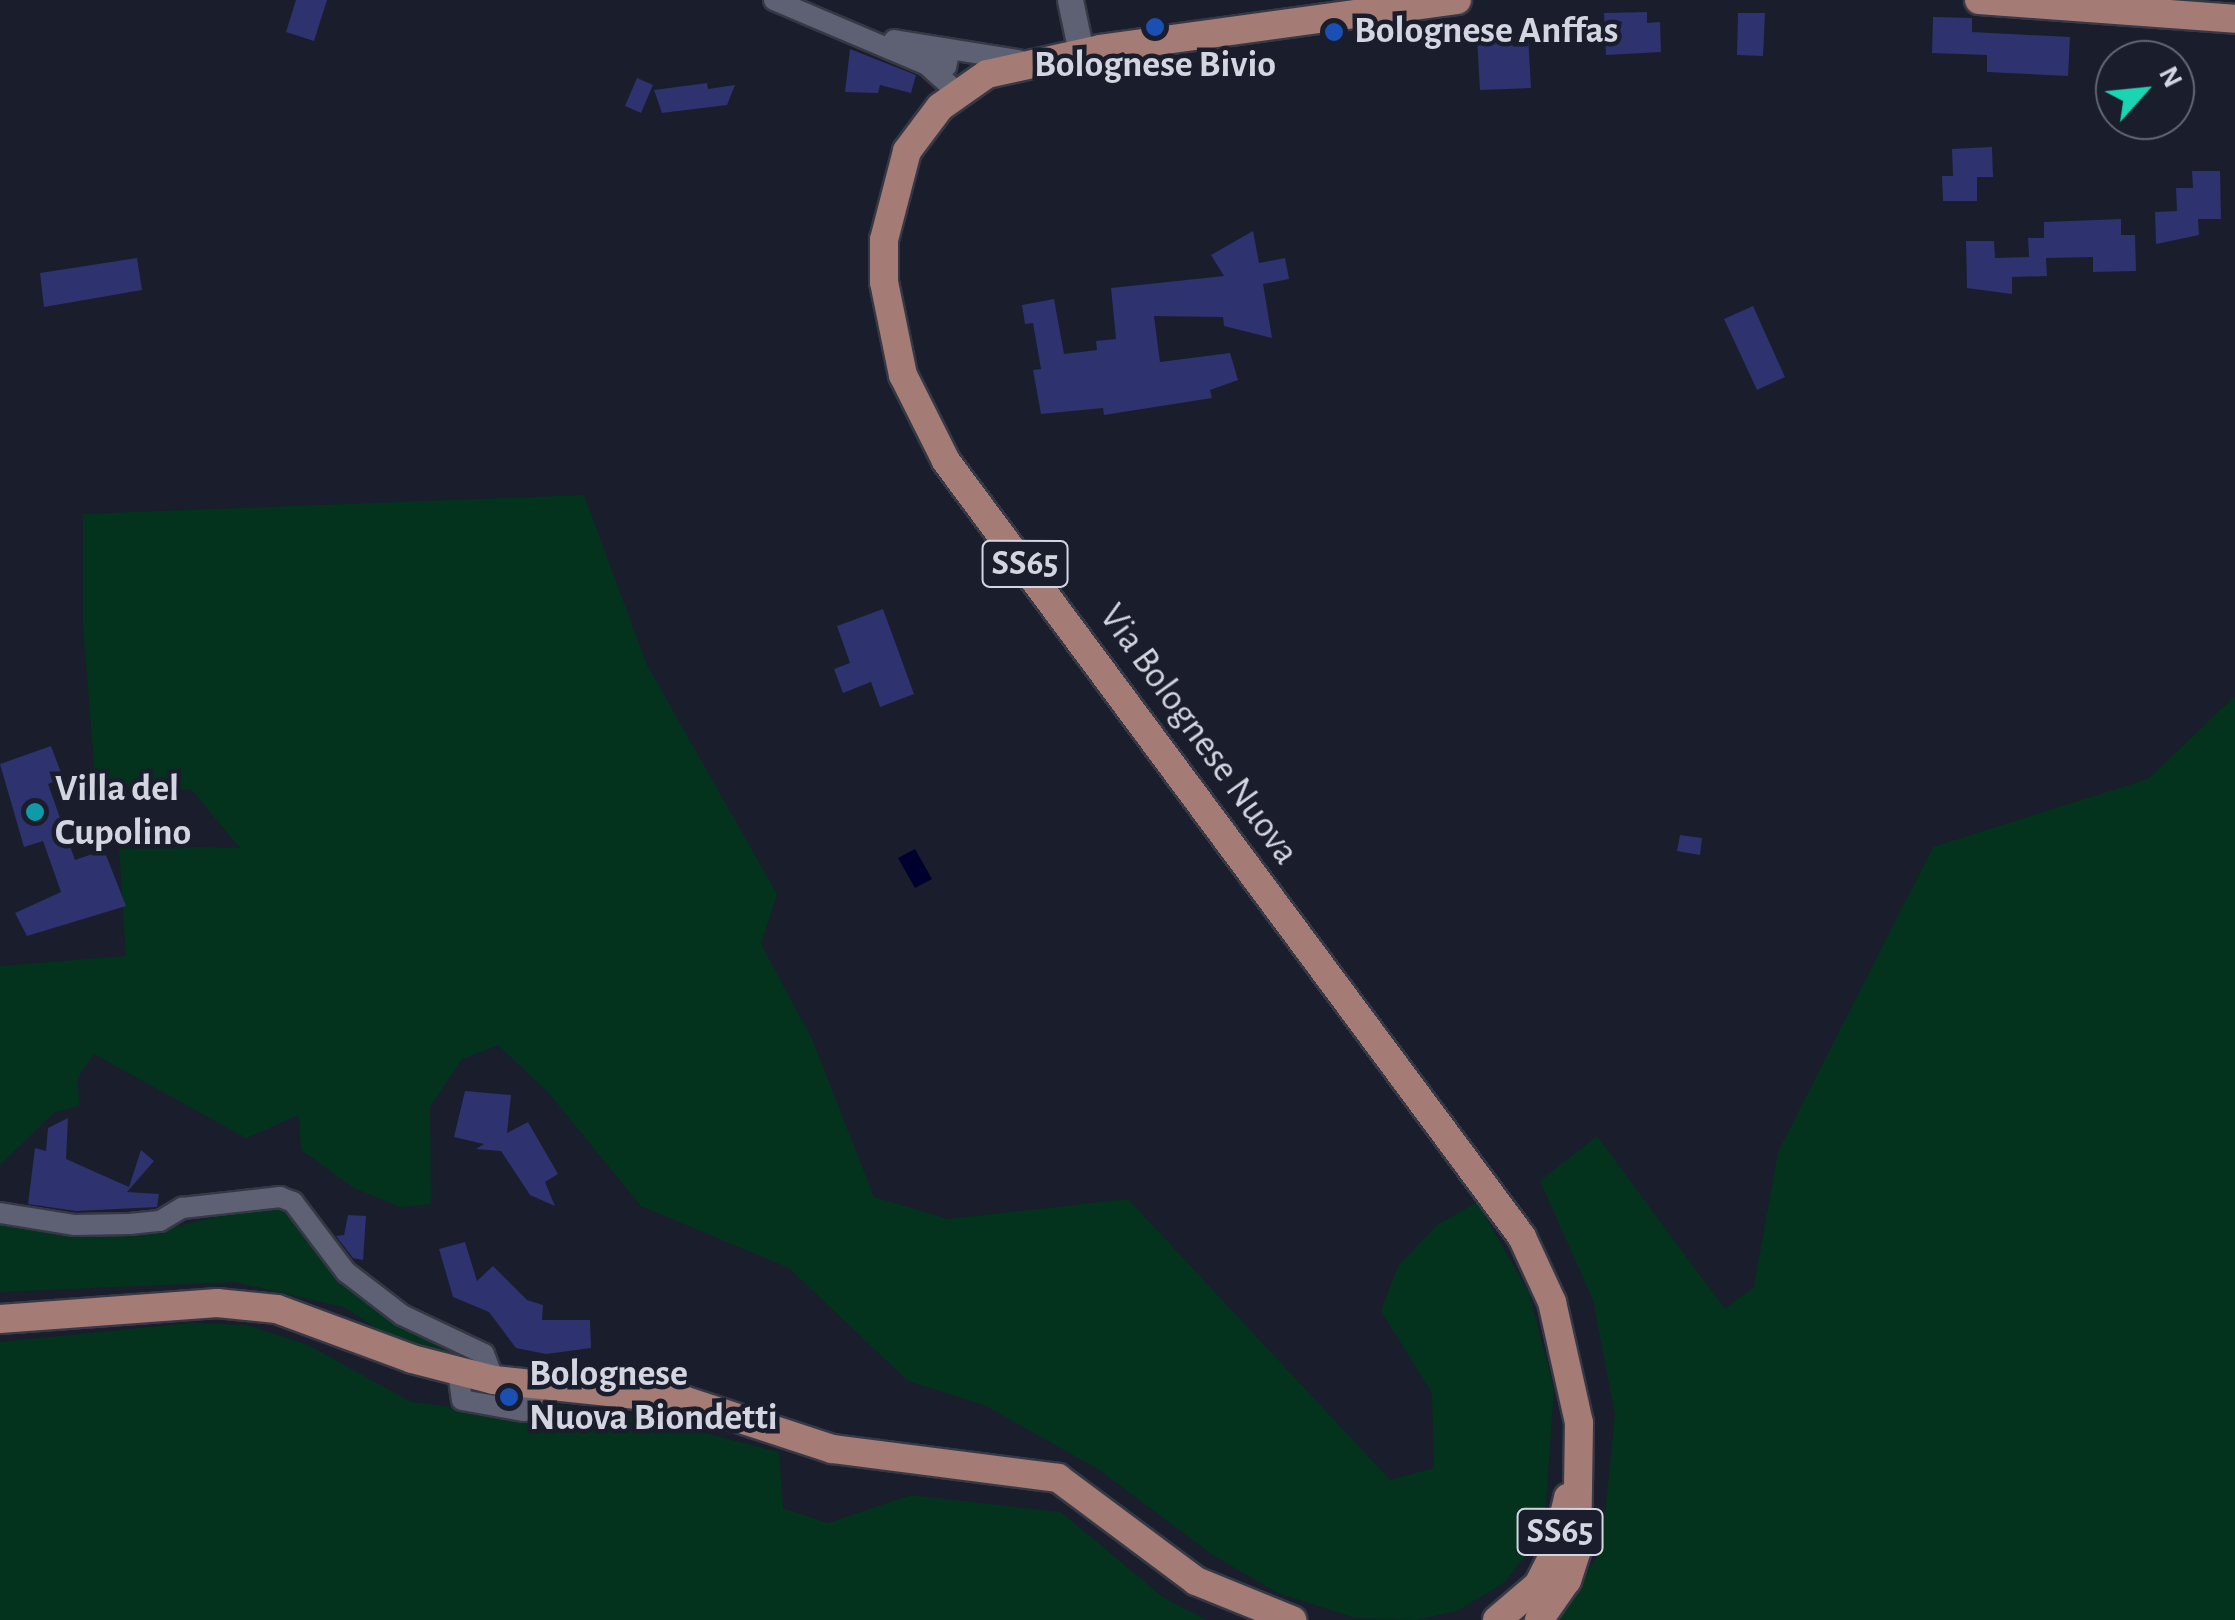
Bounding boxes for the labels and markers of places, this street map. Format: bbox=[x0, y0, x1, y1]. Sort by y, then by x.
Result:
place label: Bolognese Anffas bbox=[1354, 9, 1618, 55]
marker: Bolognese Bivio bbox=[1144, 16, 1166, 38]
marker: Bolognese Anffas bbox=[1323, 21, 1345, 43]
place label: Bolognese Bivio bbox=[1034, 43, 1276, 89]
place label: Villa del Cupolino bbox=[55, 767, 191, 856]
marker: Villa del Cupolino bbox=[24, 801, 46, 823]
place label: Bolognese Nuova Biondetti bbox=[529, 1352, 778, 1442]
marker: Bolognese Nuova Biondetti bbox=[498, 1386, 520, 1408]

